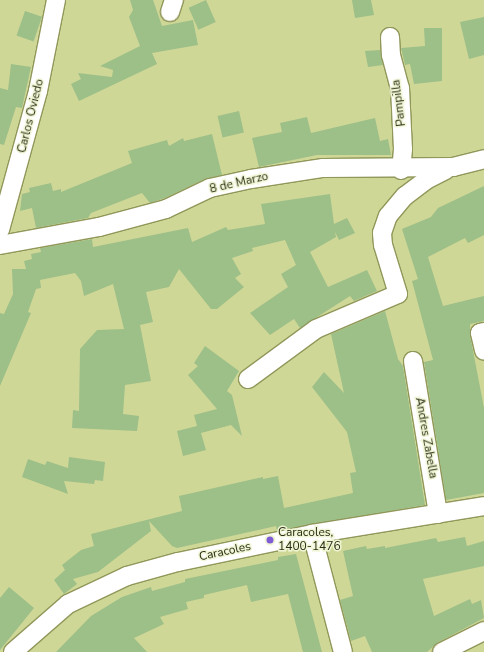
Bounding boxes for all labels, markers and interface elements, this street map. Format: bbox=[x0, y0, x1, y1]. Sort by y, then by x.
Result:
street label: Carlos Oviedo bbox=[15, 77, 47, 155]
street label: Pampilla bbox=[389, 79, 409, 127]
street label: 8 de Marzo bbox=[208, 169, 270, 197]
street label: Andres Zabella bbox=[412, 396, 440, 480]
place label: Caracoles, 1400-1476 bbox=[278, 526, 341, 554]
marker: Caracoles, 1400-1476 bbox=[265, 535, 275, 545]
street label: Caracoles bbox=[198, 539, 252, 565]

